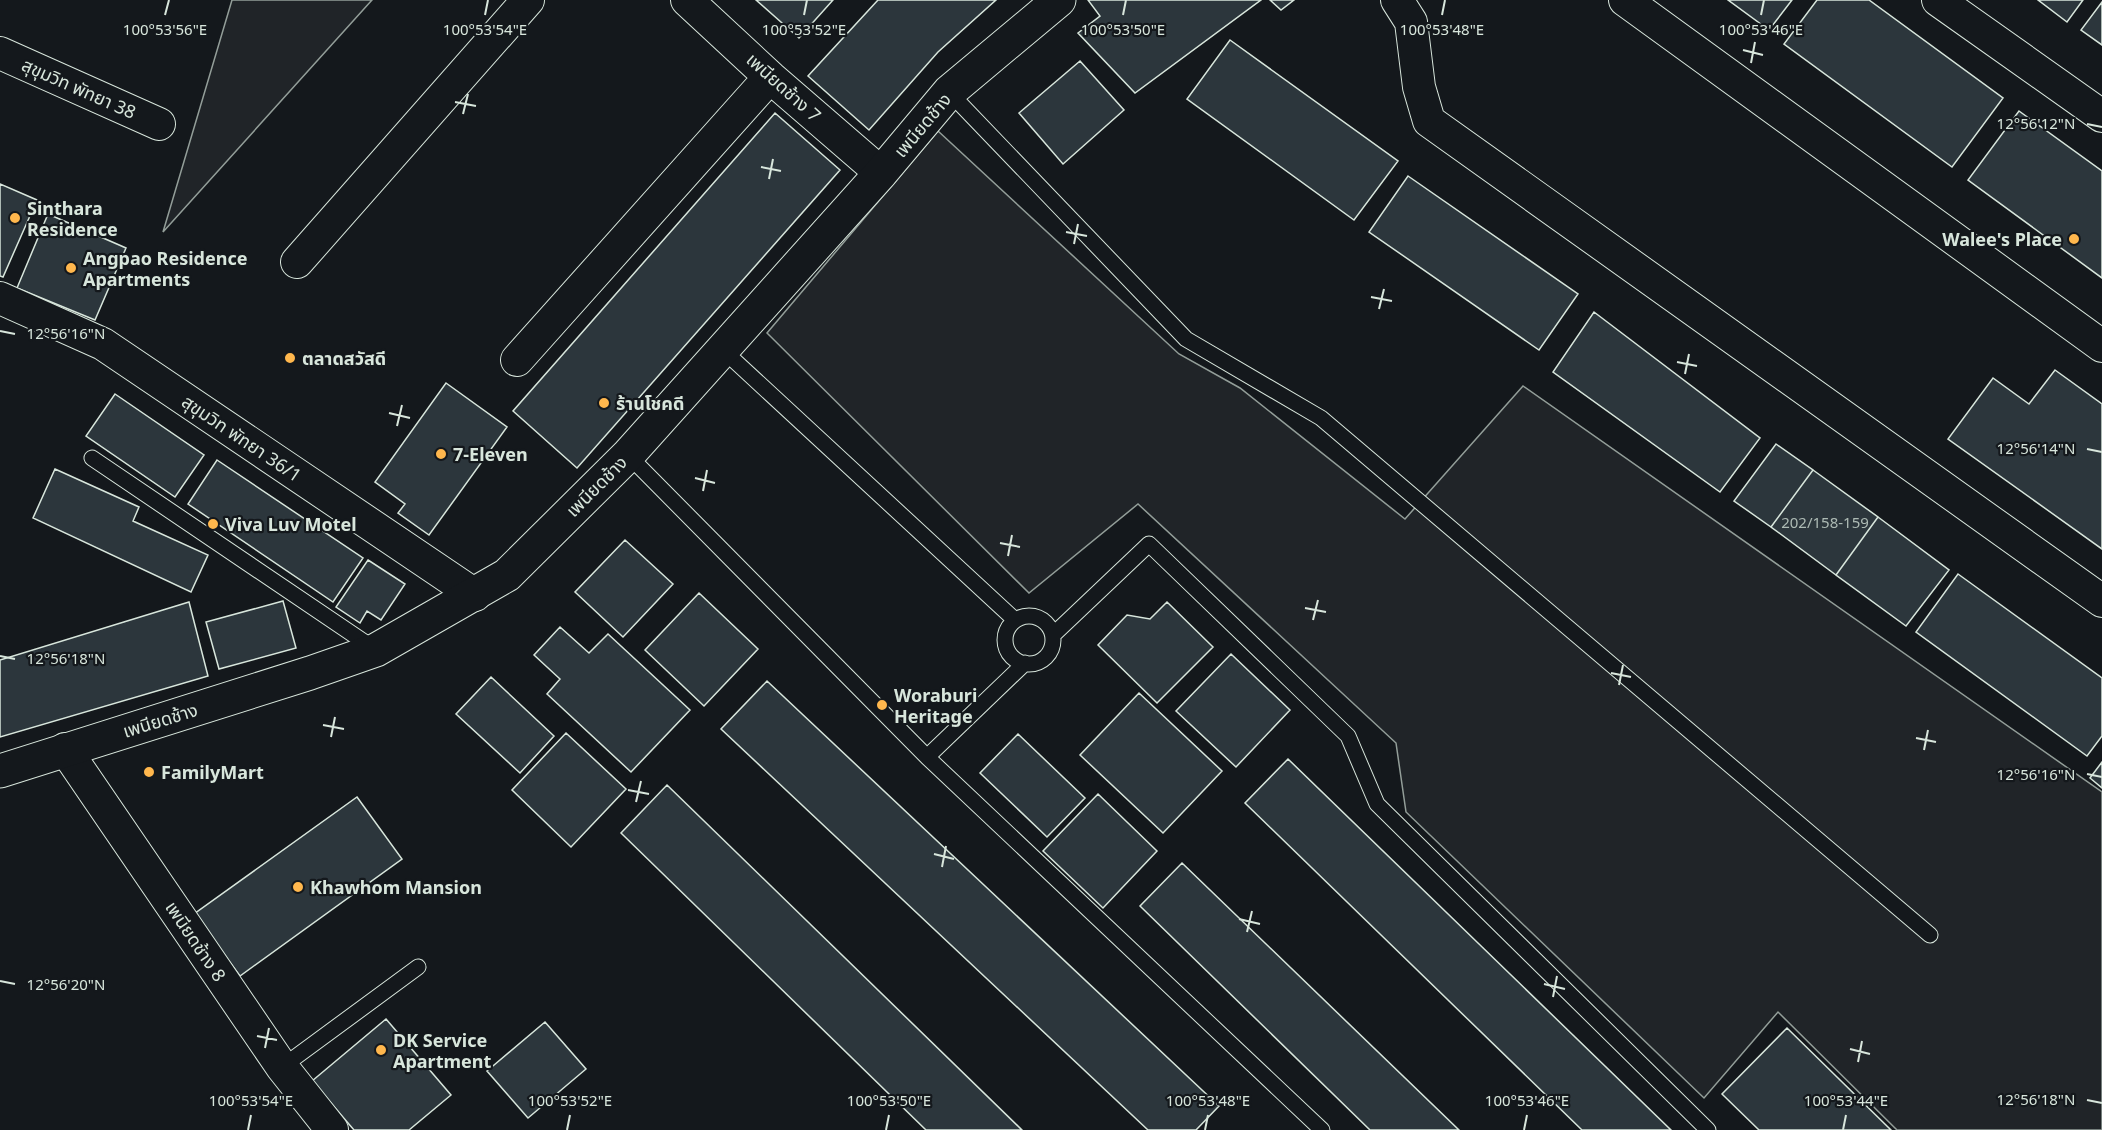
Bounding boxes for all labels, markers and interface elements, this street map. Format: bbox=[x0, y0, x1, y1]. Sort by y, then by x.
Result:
text: 100°53'56"E bbox=[123, 19, 207, 39]
text: 100°53'54"E bbox=[443, 19, 527, 39]
text: 100°53'52"E bbox=[762, 19, 846, 39]
text: 100°53'50"E bbox=[1081, 19, 1165, 39]
text: 100°53'48"E bbox=[1400, 19, 1484, 39]
text: 100°53'46"E bbox=[1719, 19, 1803, 39]
street label: เพนียดช้าง 7 bbox=[742, 47, 826, 127]
street label: สุขุมวิท พัทยา 38 bbox=[18, 52, 140, 124]
street label: เพนียดช้าง bbox=[888, 88, 956, 162]
text: 12°56'12"N bbox=[1997, 113, 2075, 133]
place label: Sinthara Residence bbox=[27, 196, 118, 241]
marker: Sinthara Residence bbox=[8, 211, 22, 225]
place label: Walee's Place bbox=[1942, 227, 2062, 251]
marker: Walee's Place bbox=[2067, 232, 2081, 246]
place label: Angpao Residence Apartments bbox=[83, 246, 247, 291]
marker: Angpao Residence Apartments bbox=[64, 261, 78, 275]
text: 12°56'16"N bbox=[27, 323, 105, 343]
place label: ตลาดสวัสดี bbox=[302, 346, 386, 370]
marker: ตลาดสวัสดี bbox=[283, 351, 297, 365]
street label: สุขุมวิท พัทยา 36/1 bbox=[177, 389, 307, 487]
place label: ร้านโชคดี bbox=[616, 391, 684, 415]
marker: ร้านโชคดี bbox=[597, 396, 611, 410]
text: 12°56'14"N bbox=[1997, 438, 2075, 458]
place label: 7-Eleven bbox=[453, 442, 528, 466]
marker: 7-Eleven bbox=[434, 447, 448, 461]
street label: เพนียดช้าง bbox=[560, 450, 632, 522]
place label: Viva Luv Motel bbox=[225, 512, 357, 536]
house number: 202/158-159 bbox=[1781, 512, 1869, 532]
marker: Viva Luv Motel bbox=[206, 517, 220, 531]
text: 12°56'18"N bbox=[27, 648, 105, 668]
place label: Woraburi Heritage bbox=[894, 683, 977, 728]
street label: เพนียดช้าง bbox=[120, 697, 200, 743]
marker: Woraburi Heritage bbox=[875, 698, 889, 712]
place label: FamilyMart bbox=[161, 760, 264, 784]
text: 12°56'16"N bbox=[1997, 764, 2075, 784]
marker: FamilyMart bbox=[142, 765, 156, 779]
place label: Khawhom Mansion bbox=[310, 875, 482, 899]
marker: Khawhom Mansion bbox=[291, 880, 305, 894]
street label: เพนียดช้าง 8 bbox=[160, 896, 232, 986]
text: 12°56'20"N bbox=[27, 974, 105, 994]
place label: DK Service Apartment bbox=[393, 1028, 491, 1073]
marker: DK Service Apartment bbox=[374, 1043, 388, 1057]
text: 12°56'18"N bbox=[1997, 1089, 2075, 1109]
text: 100°53'54"E bbox=[209, 1090, 293, 1110]
text: 100°53'52"E bbox=[528, 1090, 612, 1110]
text: 100°53'50"E bbox=[847, 1090, 931, 1110]
text: 100°53'48"E bbox=[1166, 1090, 1250, 1110]
text: 100°53'46"E bbox=[1485, 1090, 1569, 1110]
text: 100°53'44"E bbox=[1804, 1090, 1888, 1110]

